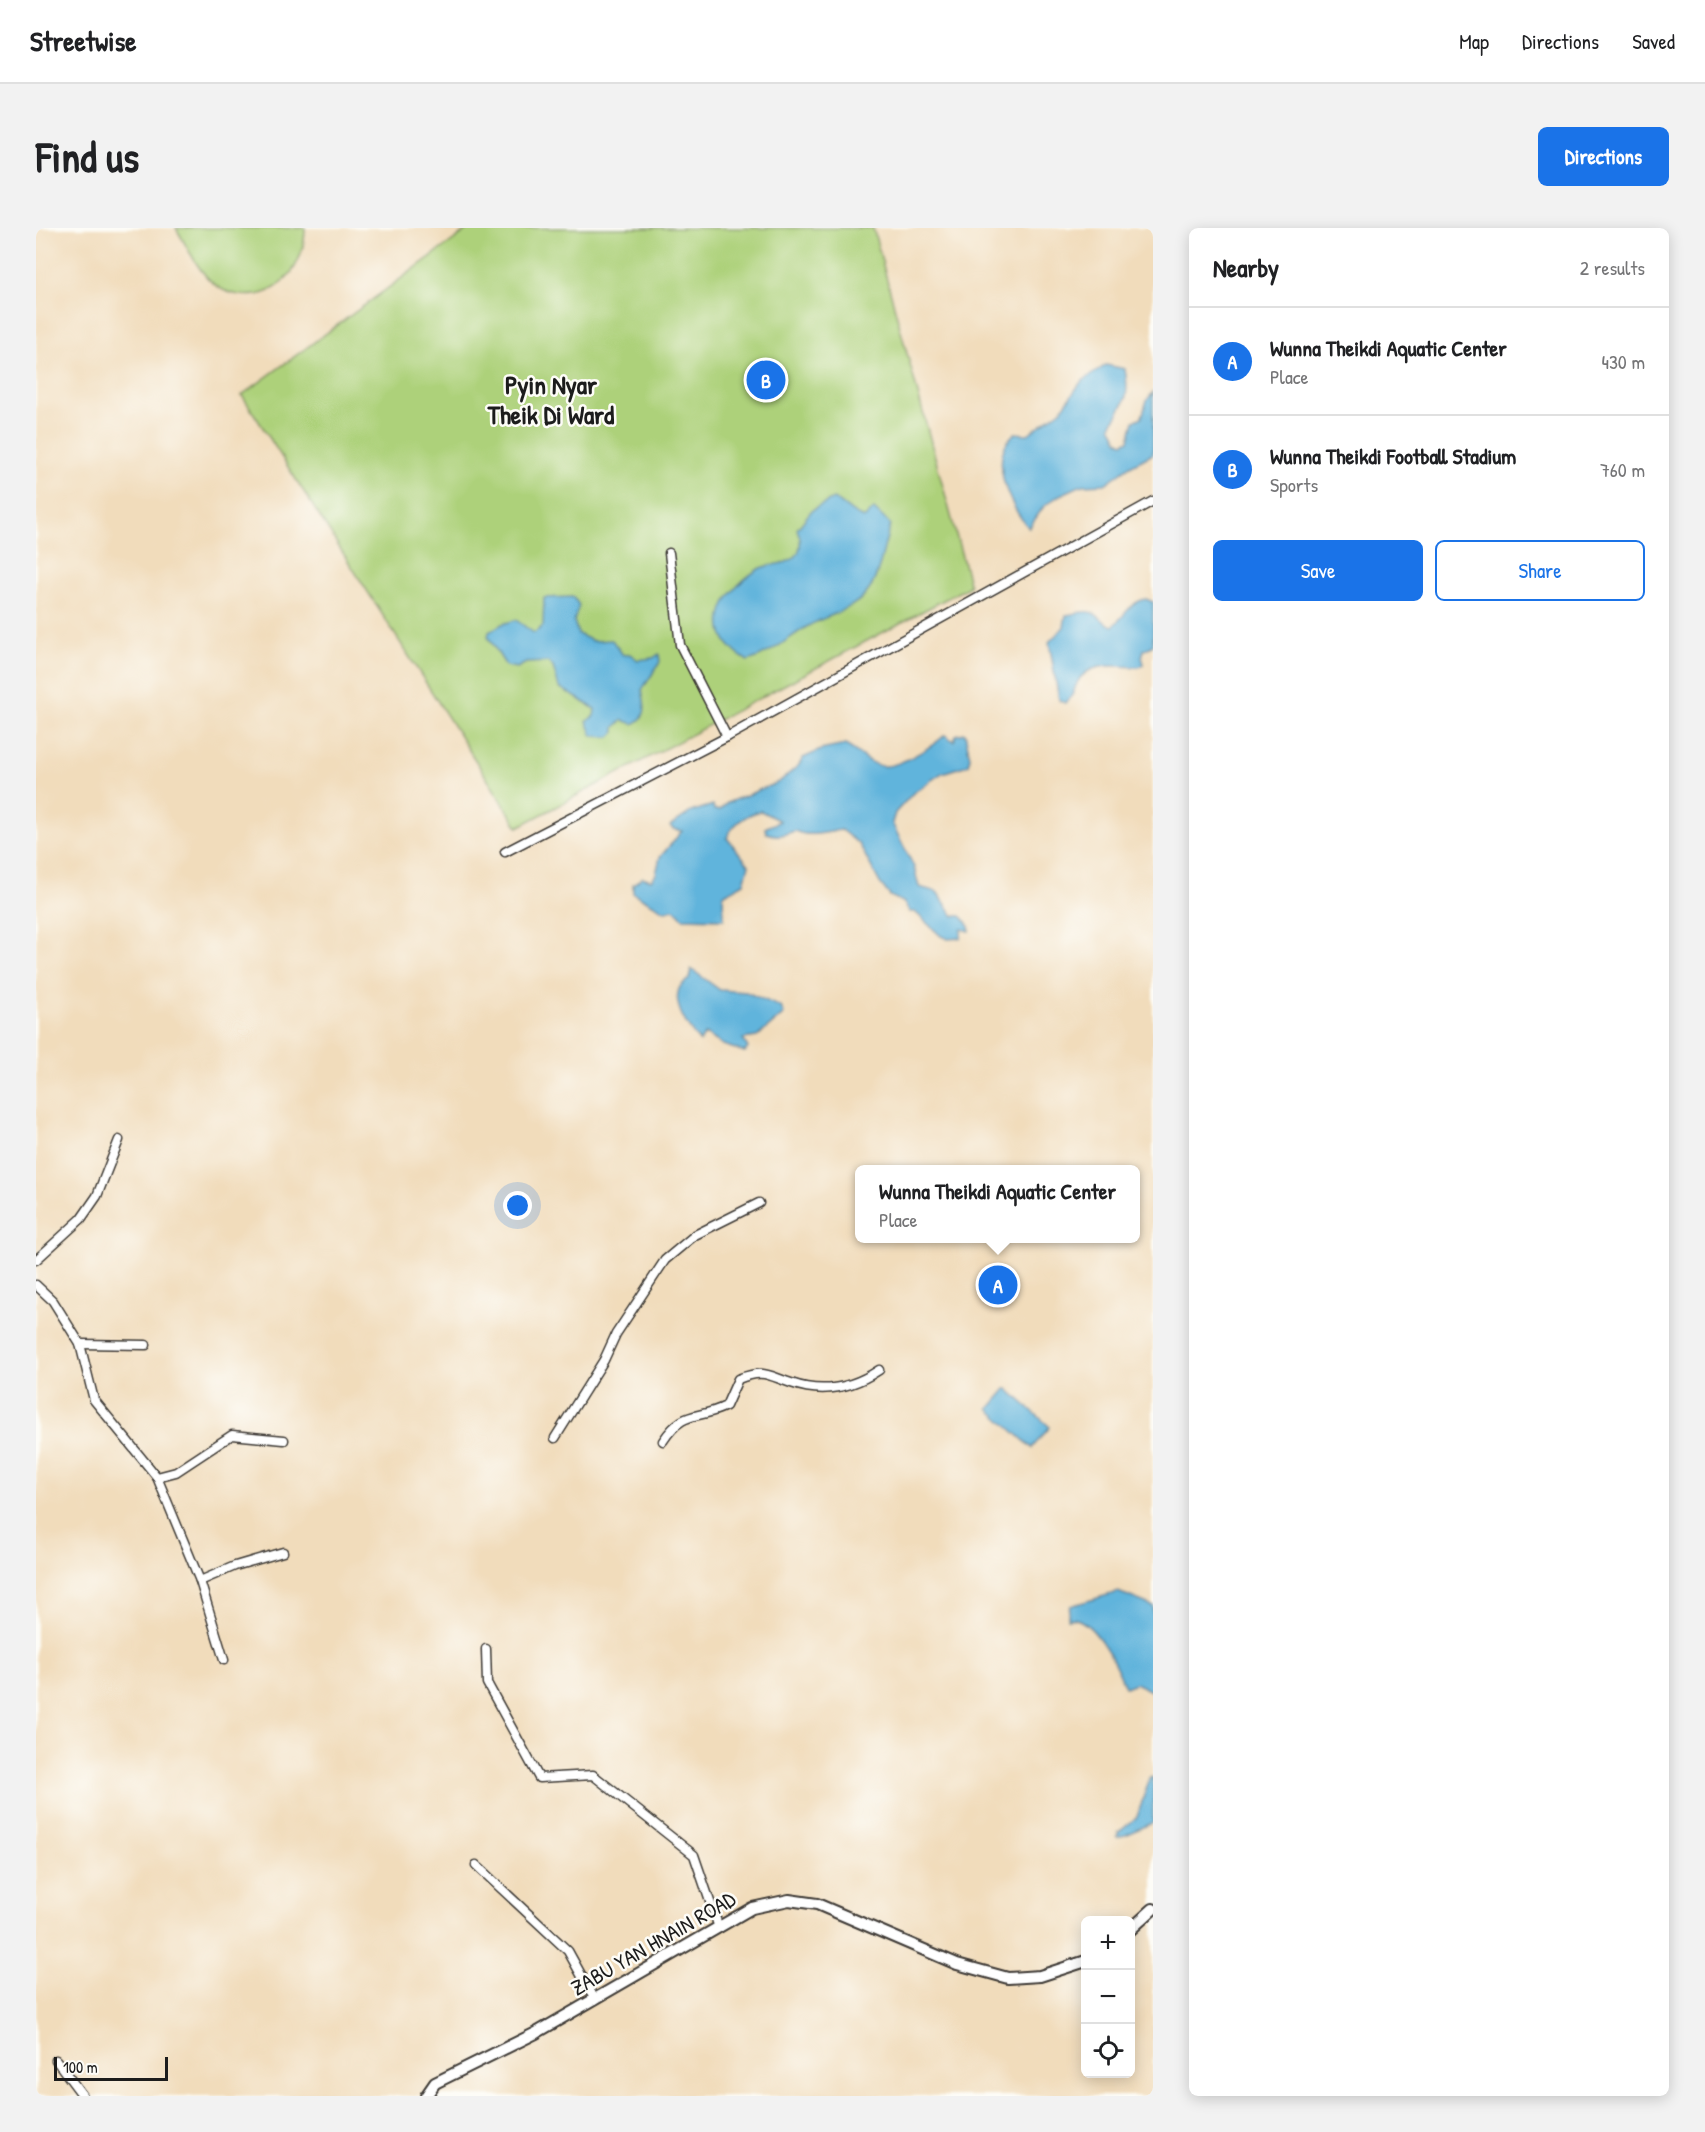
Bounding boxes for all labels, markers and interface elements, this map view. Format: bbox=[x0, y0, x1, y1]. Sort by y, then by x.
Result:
text: Streetwise bbox=[30, 22, 136, 60]
text: Map bbox=[1459, 27, 1489, 56]
text: Directions bbox=[1522, 27, 1599, 56]
text: Saved bbox=[1632, 27, 1675, 56]
button: Directions bbox=[1538, 127, 1669, 186]
text: Find us bbox=[36, 128, 139, 185]
text: Nearby bbox=[1213, 250, 1279, 285]
text: 2 results bbox=[1580, 254, 1645, 281]
text: Wunna Theikdi Aquatic Center bbox=[1270, 333, 1507, 363]
text: A bbox=[1228, 348, 1237, 375]
text: 430 m bbox=[1601, 348, 1645, 375]
pin: B bbox=[746, 358, 786, 402]
text: Place bbox=[1270, 363, 1309, 390]
district label: Pyin Nyar Theik Di Ward bbox=[487, 367, 615, 432]
text: Wunna Theikdi Football Stadium bbox=[1270, 441, 1516, 471]
text: B bbox=[1227, 456, 1238, 483]
text: 760 m bbox=[1600, 456, 1645, 483]
text: Sports bbox=[1270, 471, 1318, 498]
button: Save bbox=[1213, 540, 1423, 601]
button: Share bbox=[1435, 540, 1645, 601]
popup bbox=[855, 1165, 1140, 1243]
text: Wunna Theikdi Aquatic Center bbox=[879, 1176, 1116, 1206]
your location bbox=[503, 1191, 532, 1220]
text: Place bbox=[879, 1206, 918, 1233]
pin: A bbox=[978, 1262, 1018, 1308]
street label: ZABU YAN HNAIN ROAD bbox=[565, 1883, 741, 2002]
map controls bbox=[1081, 1916, 1135, 2078]
button: + bbox=[1081, 1916, 1135, 1970]
button: − bbox=[1081, 1970, 1135, 2024]
button: locate bbox=[1081, 2024, 1135, 2078]
scale bar bbox=[54, 2054, 168, 2082]
text: 100 m bbox=[63, 2056, 98, 2078]

